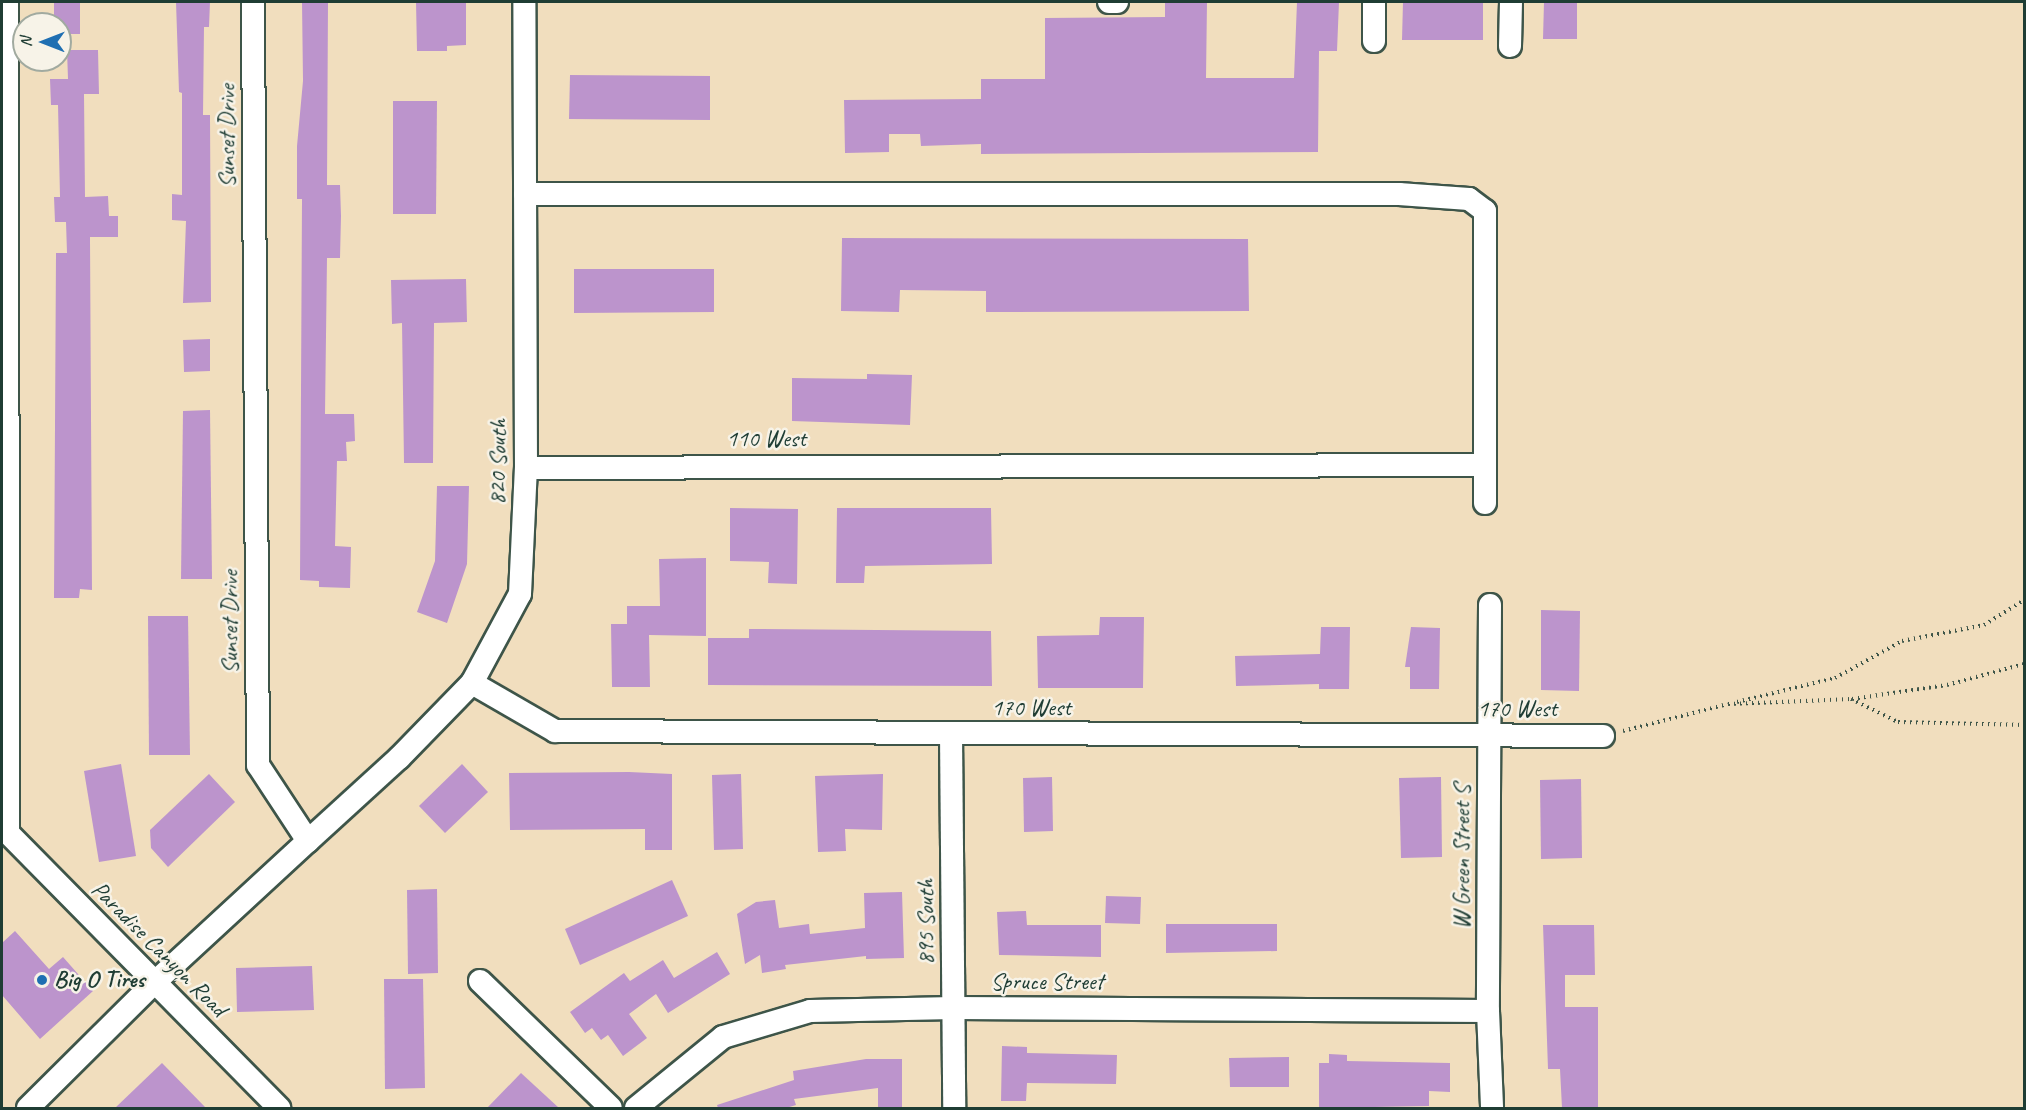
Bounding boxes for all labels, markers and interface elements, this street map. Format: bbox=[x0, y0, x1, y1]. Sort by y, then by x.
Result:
north arrow bbox=[12, 12, 72, 72]
text: N bbox=[16, 37, 36, 47]
street label: Sunset Drive bbox=[213, 84, 241, 188]
street label: 820 South bbox=[483, 419, 513, 505]
street label: 110 West bbox=[726, 425, 806, 453]
street label: Sunset Drive bbox=[216, 570, 244, 674]
street label: 170 West bbox=[991, 694, 1071, 722]
street label: 170 West bbox=[1477, 695, 1557, 723]
street label: W Green Street S bbox=[1448, 784, 1476, 930]
street label: Paradise Canyon Road bbox=[85, 875, 233, 1023]
street label: 895 South bbox=[912, 879, 940, 965]
place label: Big O Tires bbox=[54, 966, 145, 994]
street label: Spruce Street bbox=[990, 968, 1104, 996]
marker: Big O Tires bbox=[35, 973, 49, 987]

